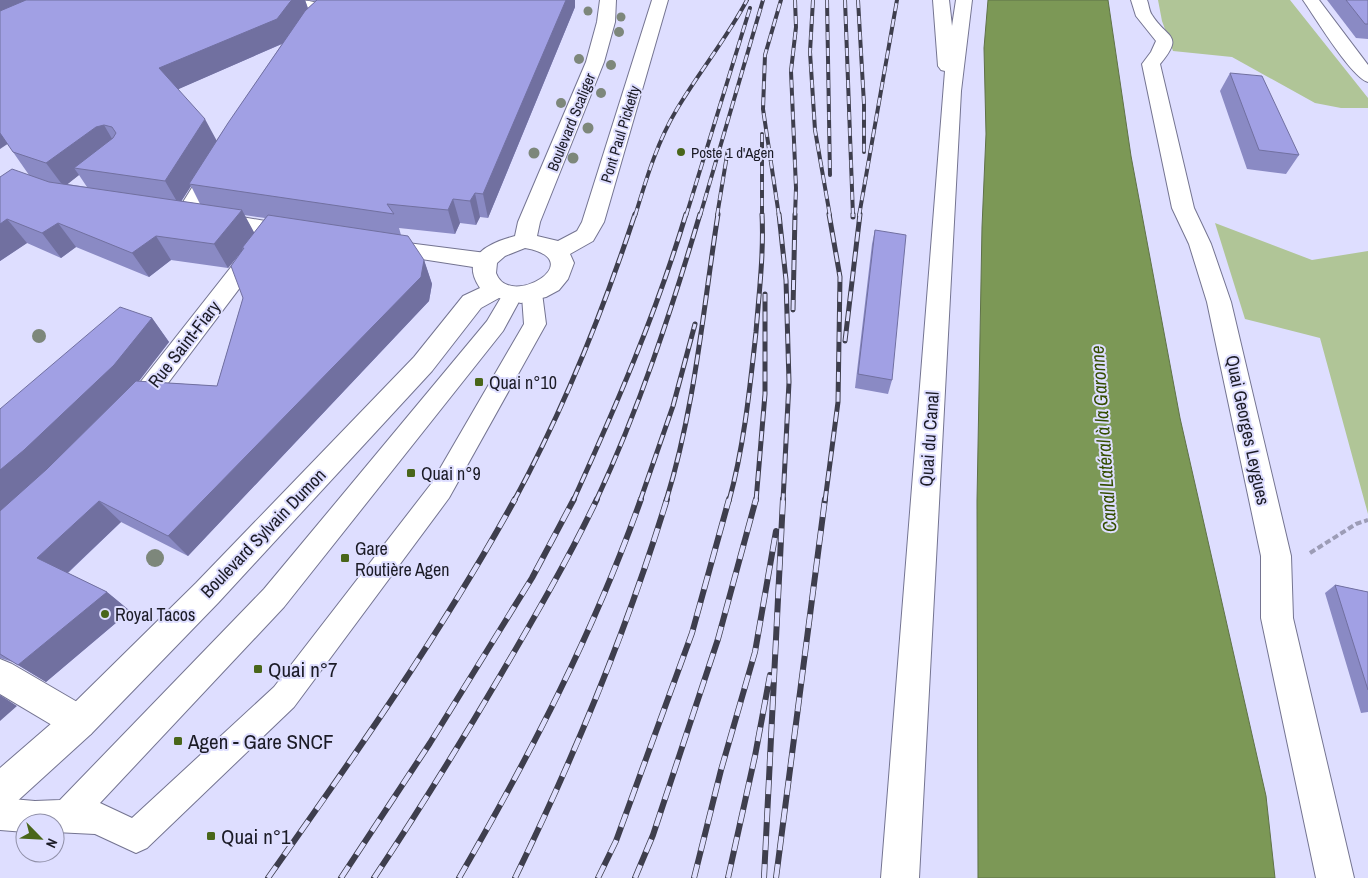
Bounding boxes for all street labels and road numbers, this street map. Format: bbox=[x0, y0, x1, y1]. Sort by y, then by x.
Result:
street label: Boulevard Scaliger bbox=[542, 70, 600, 174]
street label: Pont Paul Picketty bbox=[595, 82, 645, 185]
street label: Rue Saint-Fiary bbox=[142, 295, 226, 393]
street label: Quai Georges Leygues bbox=[1220, 353, 1276, 507]
street label: Quai du Canal bbox=[913, 391, 945, 487]
street label: Boulevard Sylvain Dumon bbox=[195, 463, 331, 603]

